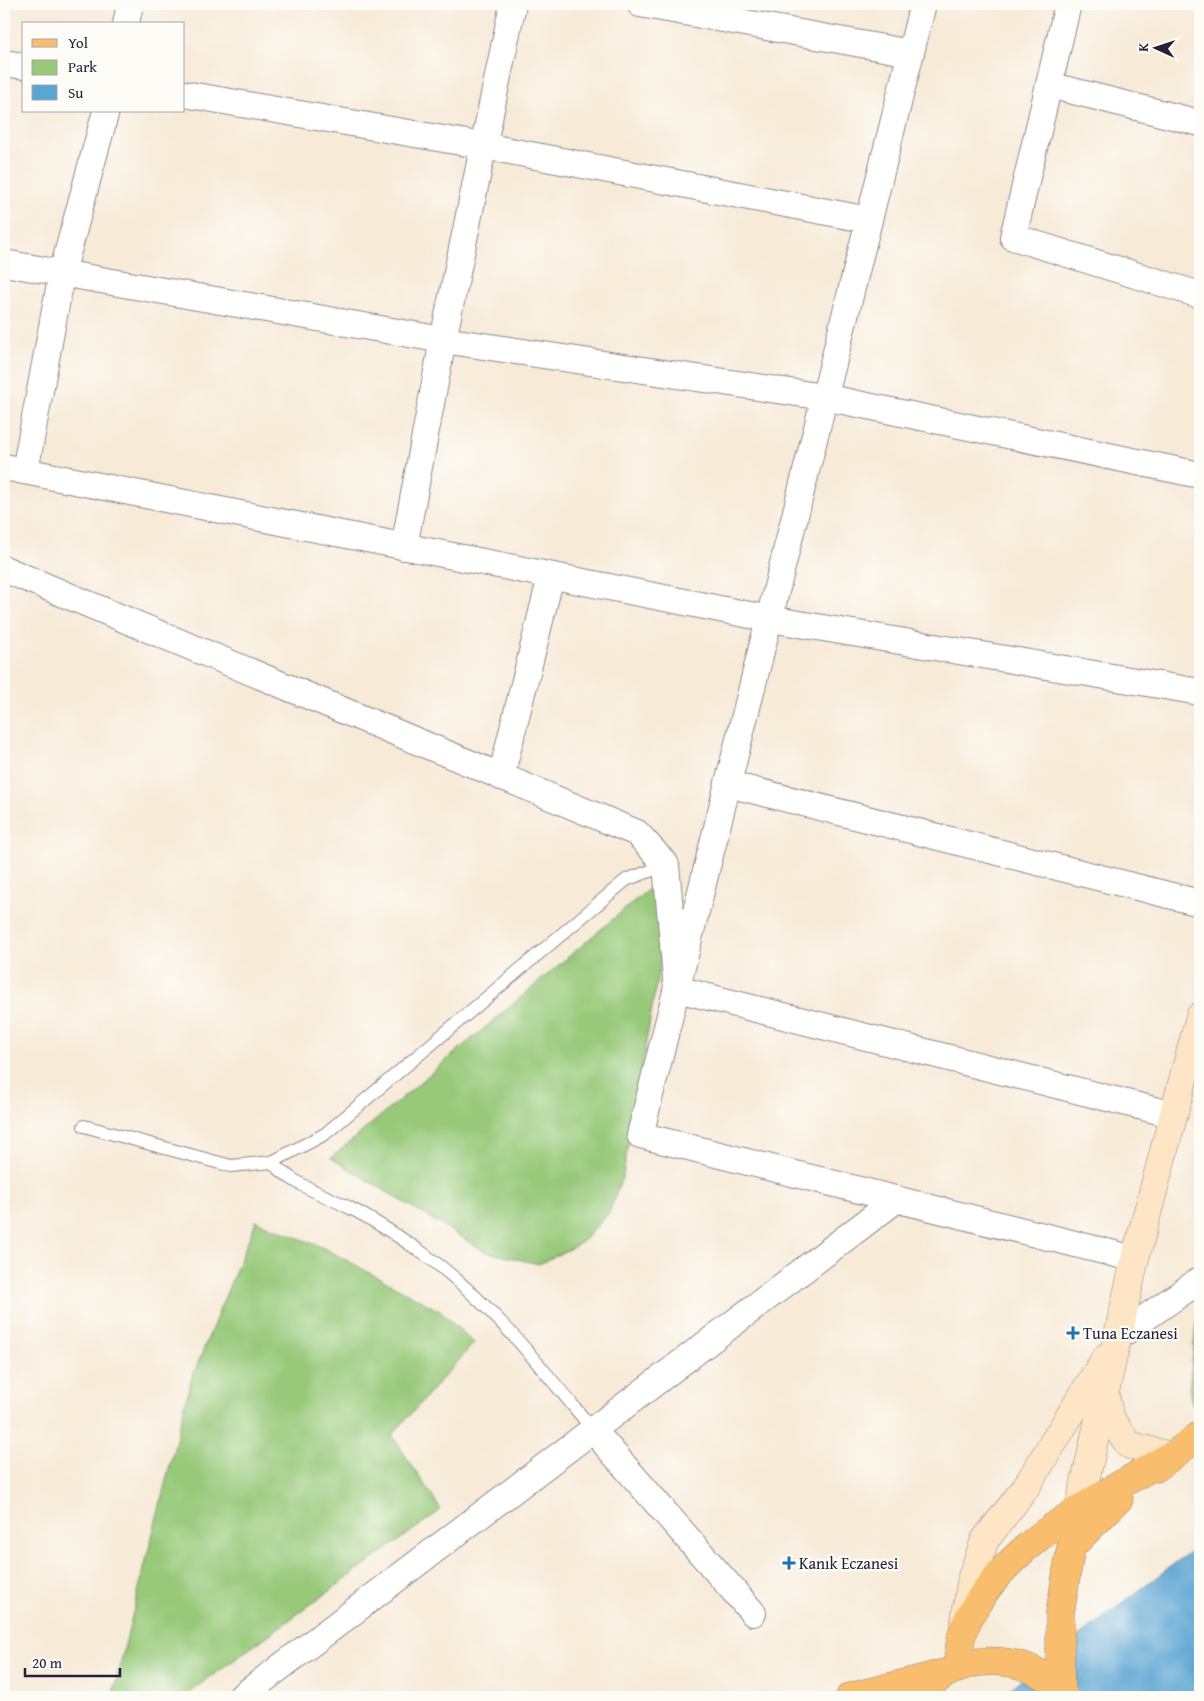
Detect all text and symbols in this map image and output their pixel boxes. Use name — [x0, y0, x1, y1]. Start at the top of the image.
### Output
legend — [22, 22, 185, 112]
north arrow — [1132, 22, 1182, 72]
text: Yol — [68, 32, 88, 53]
text: K — [1133, 42, 1153, 52]
text: Park — [68, 56, 97, 77]
text: Su — [68, 82, 84, 103]
place label: Tuna Eczanesi — [1083, 1321, 1178, 1345]
marker: Tuna Eczanesi — [1067, 1327, 1079, 1339]
place label: Kanık Eczanesi — [799, 1551, 899, 1575]
marker: Kanık Eczanesi — [783, 1557, 795, 1569]
scale bar — [25, 1646, 120, 1678]
text: 20 m — [32, 1652, 63, 1673]

